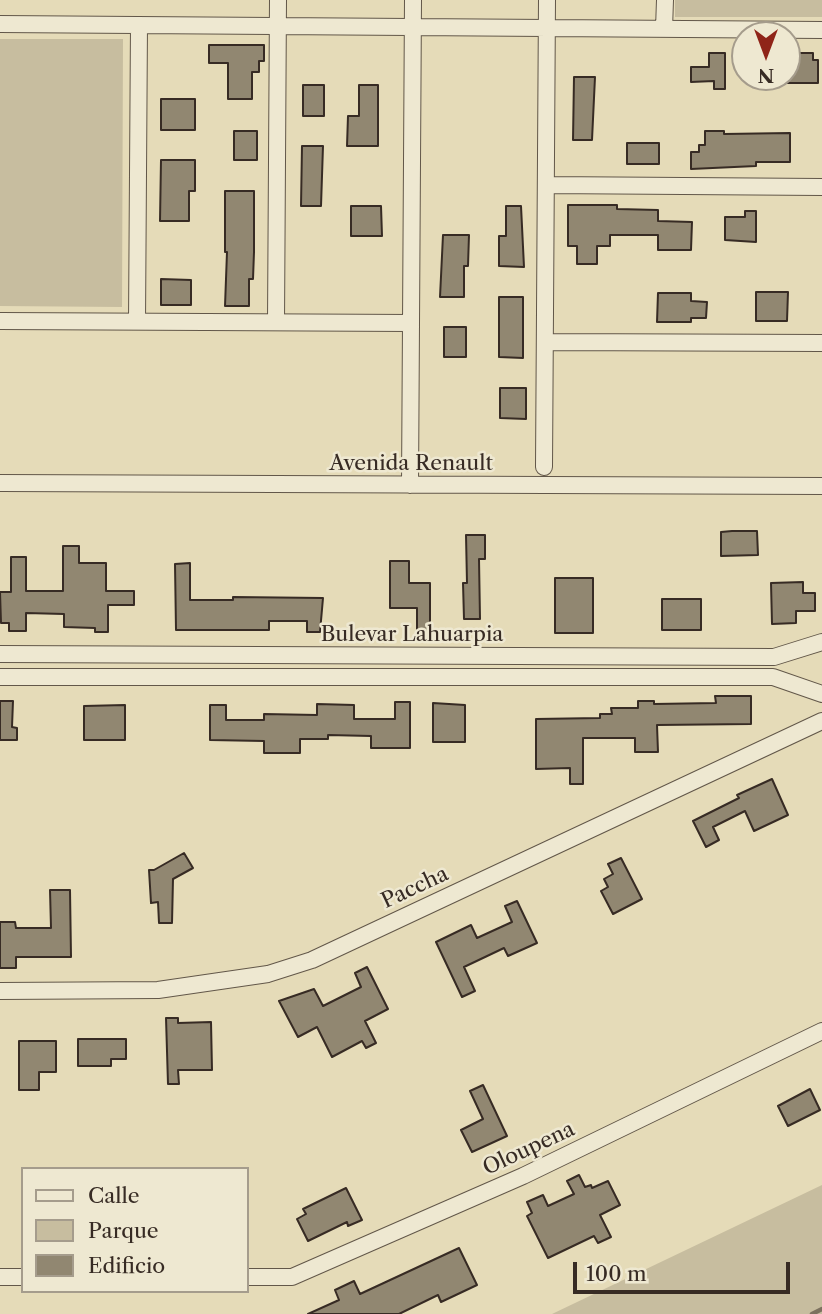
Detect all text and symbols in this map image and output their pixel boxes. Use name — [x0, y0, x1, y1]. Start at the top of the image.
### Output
north arrow — [731, 21, 801, 91]
text: N — [758, 64, 774, 87]
street label: Avenida Renault — [329, 451, 493, 477]
street label: Bulevar Lahuarpia — [321, 622, 503, 648]
street label: Paccha — [378, 862, 452, 914]
street label: Oloupena — [479, 1117, 579, 1181]
legend — [21, 1167, 248, 1293]
text: Calle — [88, 1183, 140, 1208]
text: Parque — [88, 1218, 159, 1243]
scale bar — [577, 1248, 794, 1292]
text: Edificio — [88, 1253, 165, 1278]
text: 100 m — [586, 1261, 647, 1286]

